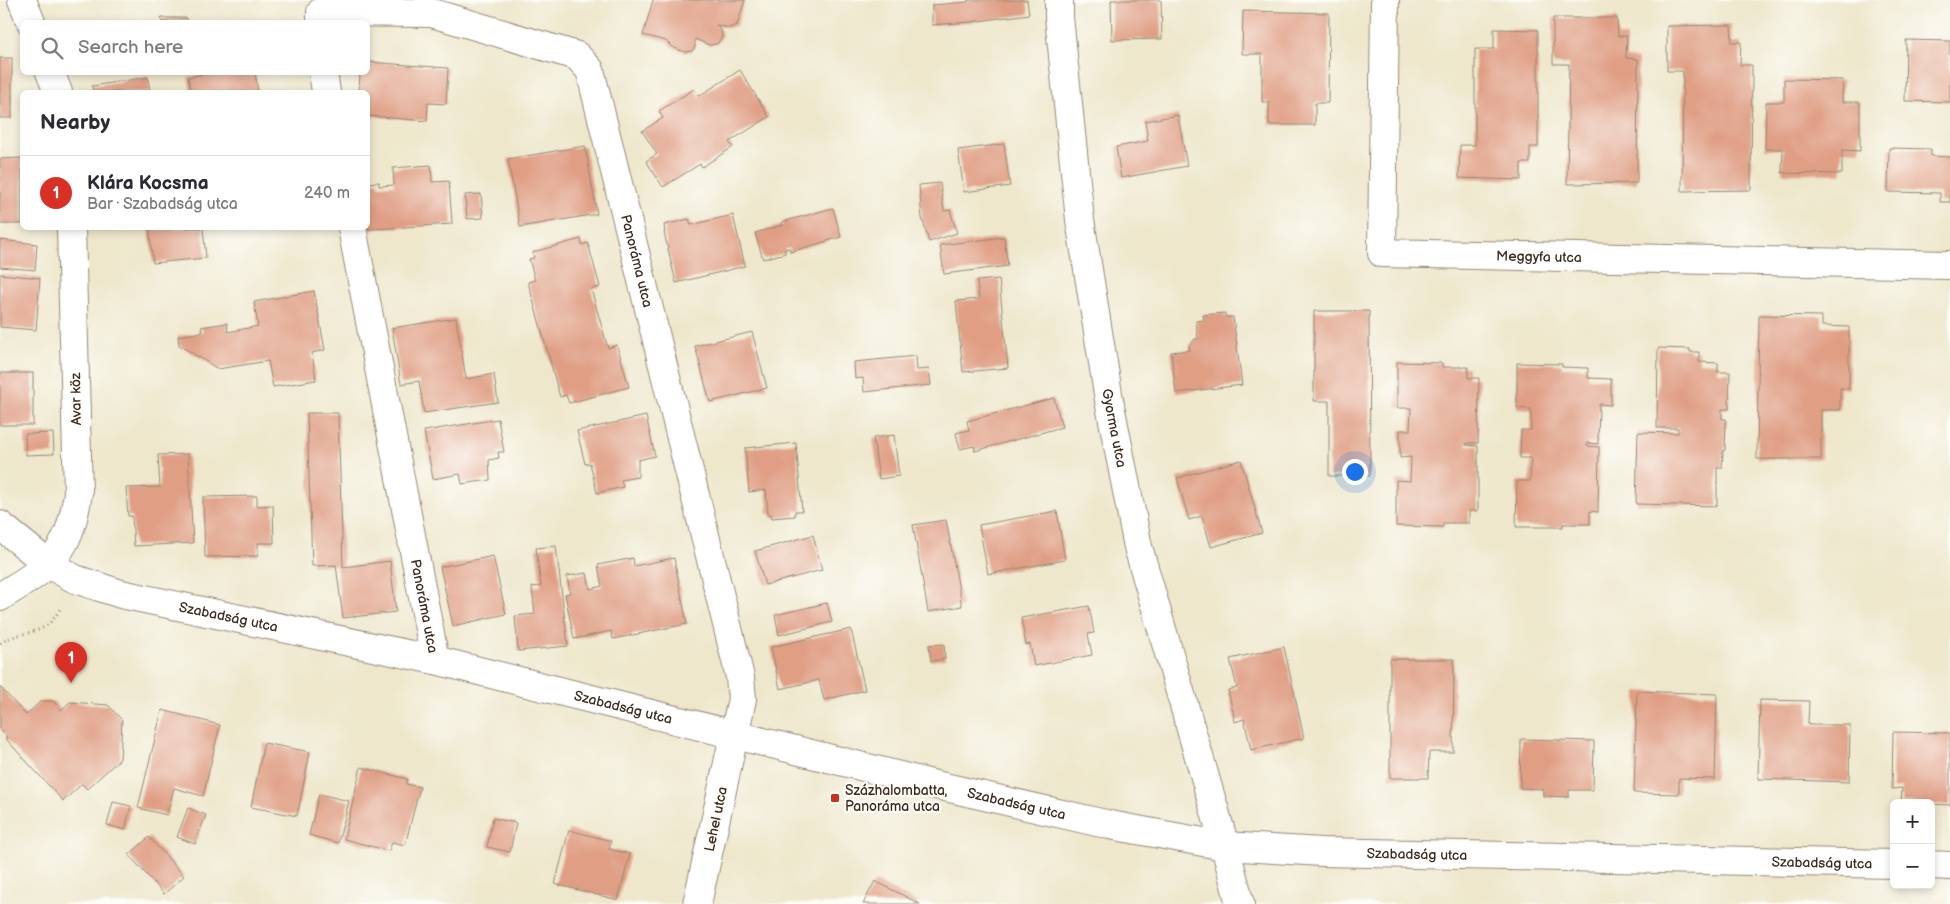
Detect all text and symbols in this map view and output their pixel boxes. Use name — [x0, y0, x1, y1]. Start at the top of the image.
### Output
search box — [20, 20, 370, 75]
icon: search — [38, 34, 66, 62]
text: Search here — [78, 36, 183, 59]
text: Nearby — [40, 110, 110, 135]
text: Klára Kocsma — [87, 172, 209, 195]
text: 1 — [53, 184, 59, 203]
text: 240 m — [304, 184, 350, 203]
text: Bar · Szabadság utca — [87, 195, 238, 214]
street label: Panoráma utca — [618, 213, 657, 309]
street label: Meggyfa utca — [1496, 247, 1582, 266]
street label: Avar köz — [67, 372, 85, 425]
street label: Gyorma utca — [1099, 387, 1131, 469]
your location — [1342, 459, 1368, 485]
street label: Panoráma utca — [407, 558, 442, 654]
street label: Szabadság utca — [178, 598, 280, 635]
pin: 1 — [55, 642, 87, 683]
street label: Szabadság utca — [572, 687, 674, 727]
place label: Százhalombatta, Panoráma utca — [845, 782, 947, 815]
street label: Szabadság utca — [966, 784, 1068, 823]
street label: Lehel utca — [701, 785, 731, 853]
marker: Százhalombatta, Panoráma utca — [829, 792, 841, 804]
map controls — [1890, 799, 1935, 889]
button: + — [1890, 799, 1935, 844]
street label: Szabadság utca — [1367, 844, 1468, 864]
button: − — [1890, 844, 1935, 889]
street label: Szabadság utca — [1771, 853, 1872, 872]

